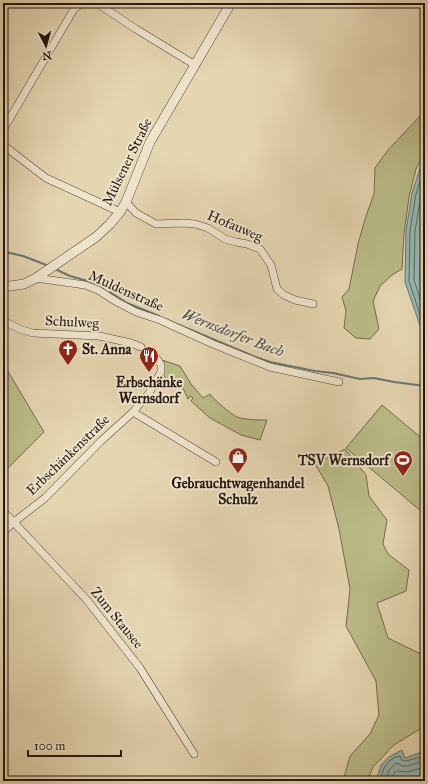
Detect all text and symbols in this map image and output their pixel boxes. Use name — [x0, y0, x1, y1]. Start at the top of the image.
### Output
north arrow — [26, 26, 66, 66]
text: N — [41, 48, 52, 62]
street label: Mülsener Straße — [98, 115, 156, 209]
street label: Hofauweg — [205, 207, 266, 245]
street label: Muldenstraße — [86, 267, 166, 315]
water label: Wernsdorfer Bach — [179, 305, 287, 361]
street label: Schulweg — [44, 312, 100, 332]
church icon: St. Anna — [57, 338, 79, 366]
place label: St. Anna — [82, 341, 133, 358]
restaurant icon: Erbschänke Wernsdorf — [138, 345, 160, 373]
place label: Erbschänke Wernsdorf — [116, 374, 182, 407]
street label: Erbschänkenstraße — [23, 411, 113, 499]
shop icon: Gebrauchtwagenhandel Schulz — [227, 446, 249, 474]
sports icon: TSV Wernsdorf — [392, 449, 414, 477]
place label: TSV Wernsdorf — [297, 452, 391, 469]
place label: Gebrauchtwagenhandel Schulz — [172, 475, 306, 508]
street label: Zum Stausee — [87, 584, 147, 652]
scale bar — [28, 732, 121, 758]
text: 100 m — [34, 739, 65, 753]

